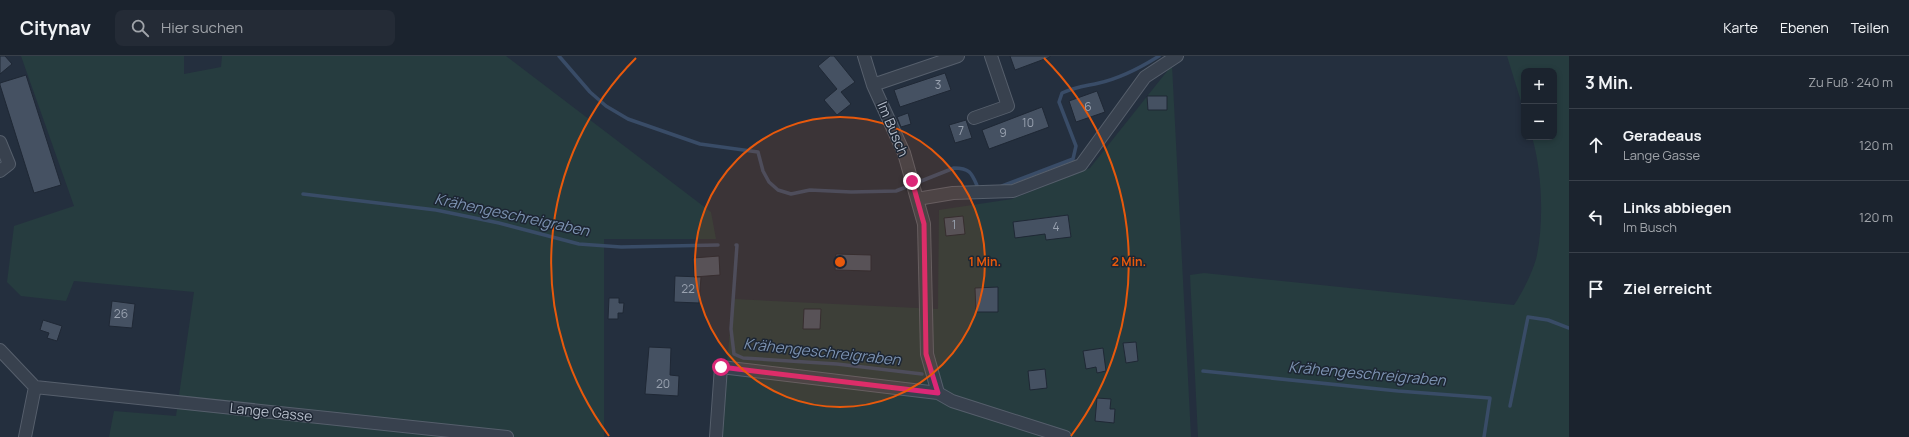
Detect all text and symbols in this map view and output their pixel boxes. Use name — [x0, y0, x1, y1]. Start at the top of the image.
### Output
search box — [115, 10, 395, 46]
text: Citynav — [20, 15, 91, 41]
icon: search — [129, 17, 151, 39]
text: Hier suchen — [161, 17, 243, 38]
text: Karte — [1723, 18, 1758, 37]
text: Ebenen — [1780, 18, 1829, 37]
text: Teilen — [1851, 18, 1889, 37]
map controls — [1521, 68, 1557, 140]
button: + — [1521, 68, 1557, 104]
text: 3 Min. — [1585, 71, 1633, 94]
text: Zu Fuß · 240 m — [1808, 73, 1893, 91]
house number: 3 — [935, 76, 941, 93]
street label: Im Busch — [873, 98, 914, 159]
house number: 6 — [1084, 98, 1092, 115]
button: − — [1521, 104, 1557, 140]
house number: 10 — [1022, 114, 1034, 131]
house number: 7 — [958, 122, 964, 139]
house number: 9 — [999, 124, 1007, 141]
text: Geradeaus — [1623, 125, 1702, 146]
icon: ahead — [1585, 134, 1607, 156]
text: 120 m — [1859, 136, 1893, 154]
text: Lange Gasse — [1623, 146, 1700, 164]
route end — [903, 172, 921, 190]
water label: Krähengeschreigraben — [433, 188, 592, 241]
text: Links abbiegen — [1623, 197, 1731, 218]
icon: left — [1585, 206, 1607, 228]
text: 120 m — [1859, 208, 1893, 226]
house number: 1 — [952, 216, 956, 233]
house number: 4 — [1052, 218, 1060, 235]
text: Im Busch — [1623, 218, 1677, 236]
text: 1 Min. — [969, 253, 1001, 270]
text: 2 Min. — [1112, 253, 1146, 270]
centre of rings — [833, 255, 847, 269]
icon: arrive — [1585, 278, 1607, 300]
text: Ziel erreicht — [1623, 278, 1712, 299]
house number: 22 — [681, 280, 695, 297]
house number: 26 — [114, 305, 128, 322]
water label: Krähengeschreigraben — [743, 333, 903, 370]
water label: Krähengeschreigraben — [1288, 356, 1448, 391]
route start — [712, 358, 730, 376]
house number: 20 — [656, 375, 670, 392]
street label: Lange Gasse — [229, 398, 313, 425]

